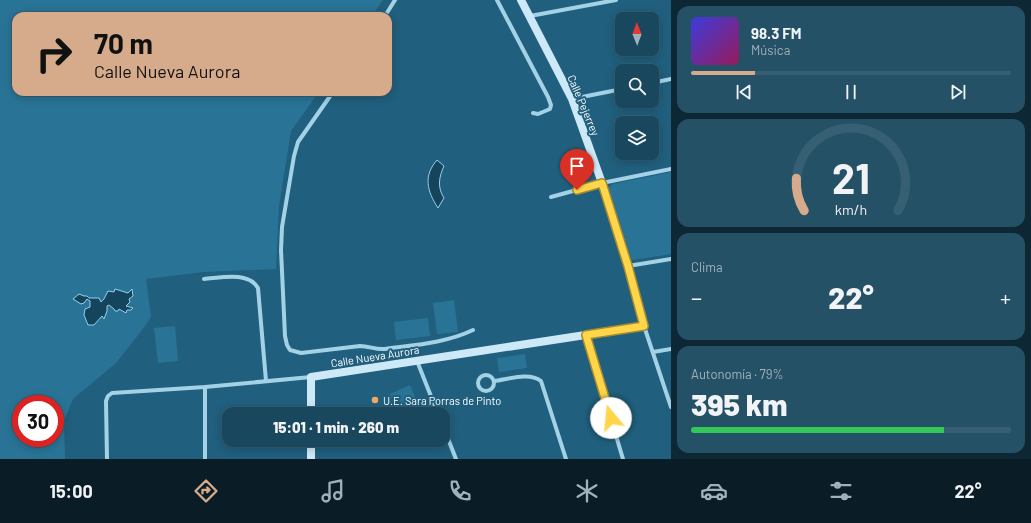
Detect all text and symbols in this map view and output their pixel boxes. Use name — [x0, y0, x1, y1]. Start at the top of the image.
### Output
north arrow — [615, 12, 659, 56]
map controls — [615, 12, 659, 160]
text: 98.3 FM — [751, 24, 801, 42]
text: 70 m — [94, 26, 153, 60]
icon: right — [28, 28, 80, 80]
text: Música — [751, 42, 790, 58]
text: Calle Nueva Aurora — [94, 60, 240, 82]
button: search — [615, 64, 659, 108]
street label: Calle Pejerrey — [565, 73, 603, 137]
icon: previous — [733, 81, 755, 103]
icon: pause — [840, 81, 862, 103]
icon: next — [947, 81, 969, 103]
button: layers — [615, 116, 659, 160]
pin — [560, 149, 594, 190]
text: 21 — [832, 152, 870, 202]
icon: arrive — [566, 155, 588, 177]
text: km/h — [835, 200, 867, 217]
text: Clima — [691, 259, 723, 275]
text: 22° — [828, 279, 874, 315]
text: − — [691, 284, 702, 310]
text: + — [1000, 284, 1011, 310]
street label: Calle Nueva Aurora — [330, 343, 420, 369]
text: Autonomía · 79% — [691, 366, 784, 382]
text: 395 km — [691, 386, 787, 422]
place label: U.E. Sara Porras de Pinto — [383, 394, 501, 407]
speed limit sign: 30 — [12, 395, 64, 447]
marker: U.E. Sara Porras de Pinto — [370, 395, 380, 405]
position arrow — [590, 397, 632, 439]
text: 15:01 · 1 min · 260 m — [273, 418, 399, 436]
icon: directions — [192, 477, 220, 505]
icon: music — [319, 477, 347, 505]
icon: phone — [446, 477, 474, 505]
icon: climate — [573, 477, 601, 505]
icon: car — [700, 477, 728, 505]
icon: filters — [827, 477, 855, 505]
text: 15:00 — [50, 480, 93, 502]
text: 22° — [954, 480, 981, 502]

